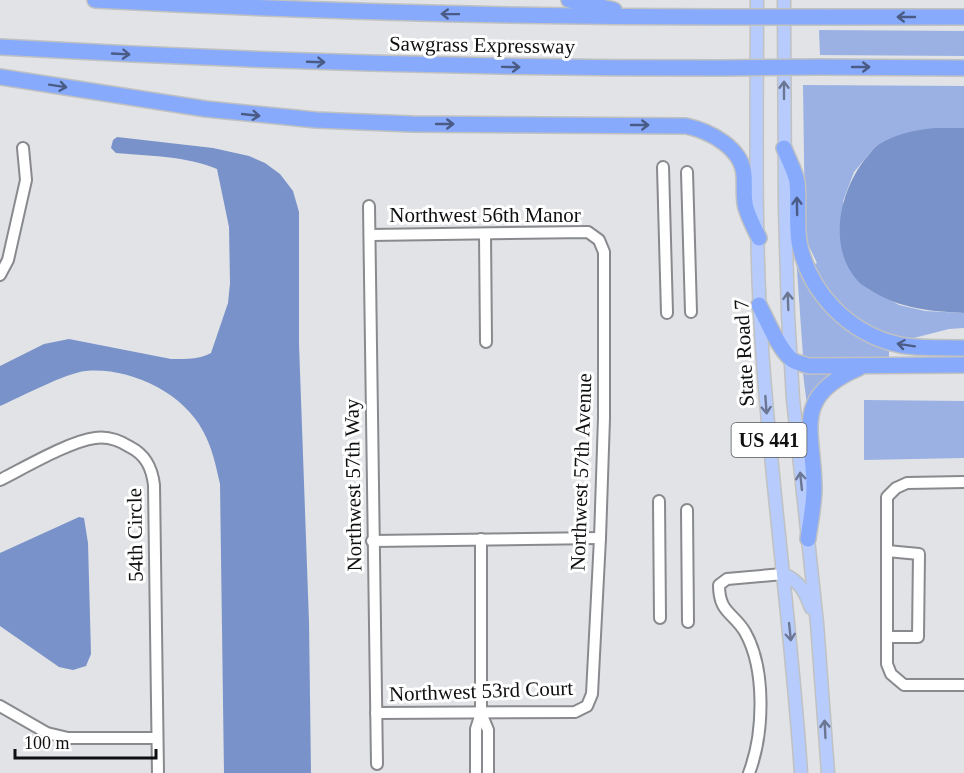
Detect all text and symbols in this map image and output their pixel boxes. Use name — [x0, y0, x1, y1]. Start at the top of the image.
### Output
one-way arrow — [441, 9, 461, 20]
one-way arrow — [896, 11, 916, 23]
street label: Sawgrass Expressway — [389, 31, 576, 59]
one-way arrow — [111, 49, 131, 60]
one-way arrow — [306, 56, 326, 68]
one-way arrow — [501, 61, 521, 73]
one-way arrow — [850, 61, 870, 73]
one-way arrow — [47, 81, 67, 92]
one-way arrow — [778, 81, 790, 101]
one-way arrow — [240, 110, 260, 121]
one-way arrow — [435, 118, 455, 130]
one-way arrow — [630, 119, 650, 131]
one-way arrow — [791, 196, 803, 216]
street label: Northwest 56th Manor — [389, 203, 581, 227]
one-way arrow — [782, 291, 793, 311]
street label: State Road 7 — [729, 299, 759, 407]
one-way arrow — [896, 340, 916, 351]
street label: Northwest 57th Avenue — [566, 373, 596, 571]
one-way arrow — [761, 395, 772, 415]
street label: Northwest 57th Way — [339, 398, 367, 572]
road number: US 441 — [732, 423, 806, 457]
one-way arrow — [795, 472, 806, 491]
street label: 54th Circle — [122, 488, 148, 582]
one-way arrow — [785, 621, 796, 641]
street label: Northwest 53rd Court — [388, 676, 574, 706]
one-way arrow — [819, 719, 830, 739]
scale bar — [15, 722, 156, 760]
text: 100 m — [24, 733, 70, 753]

